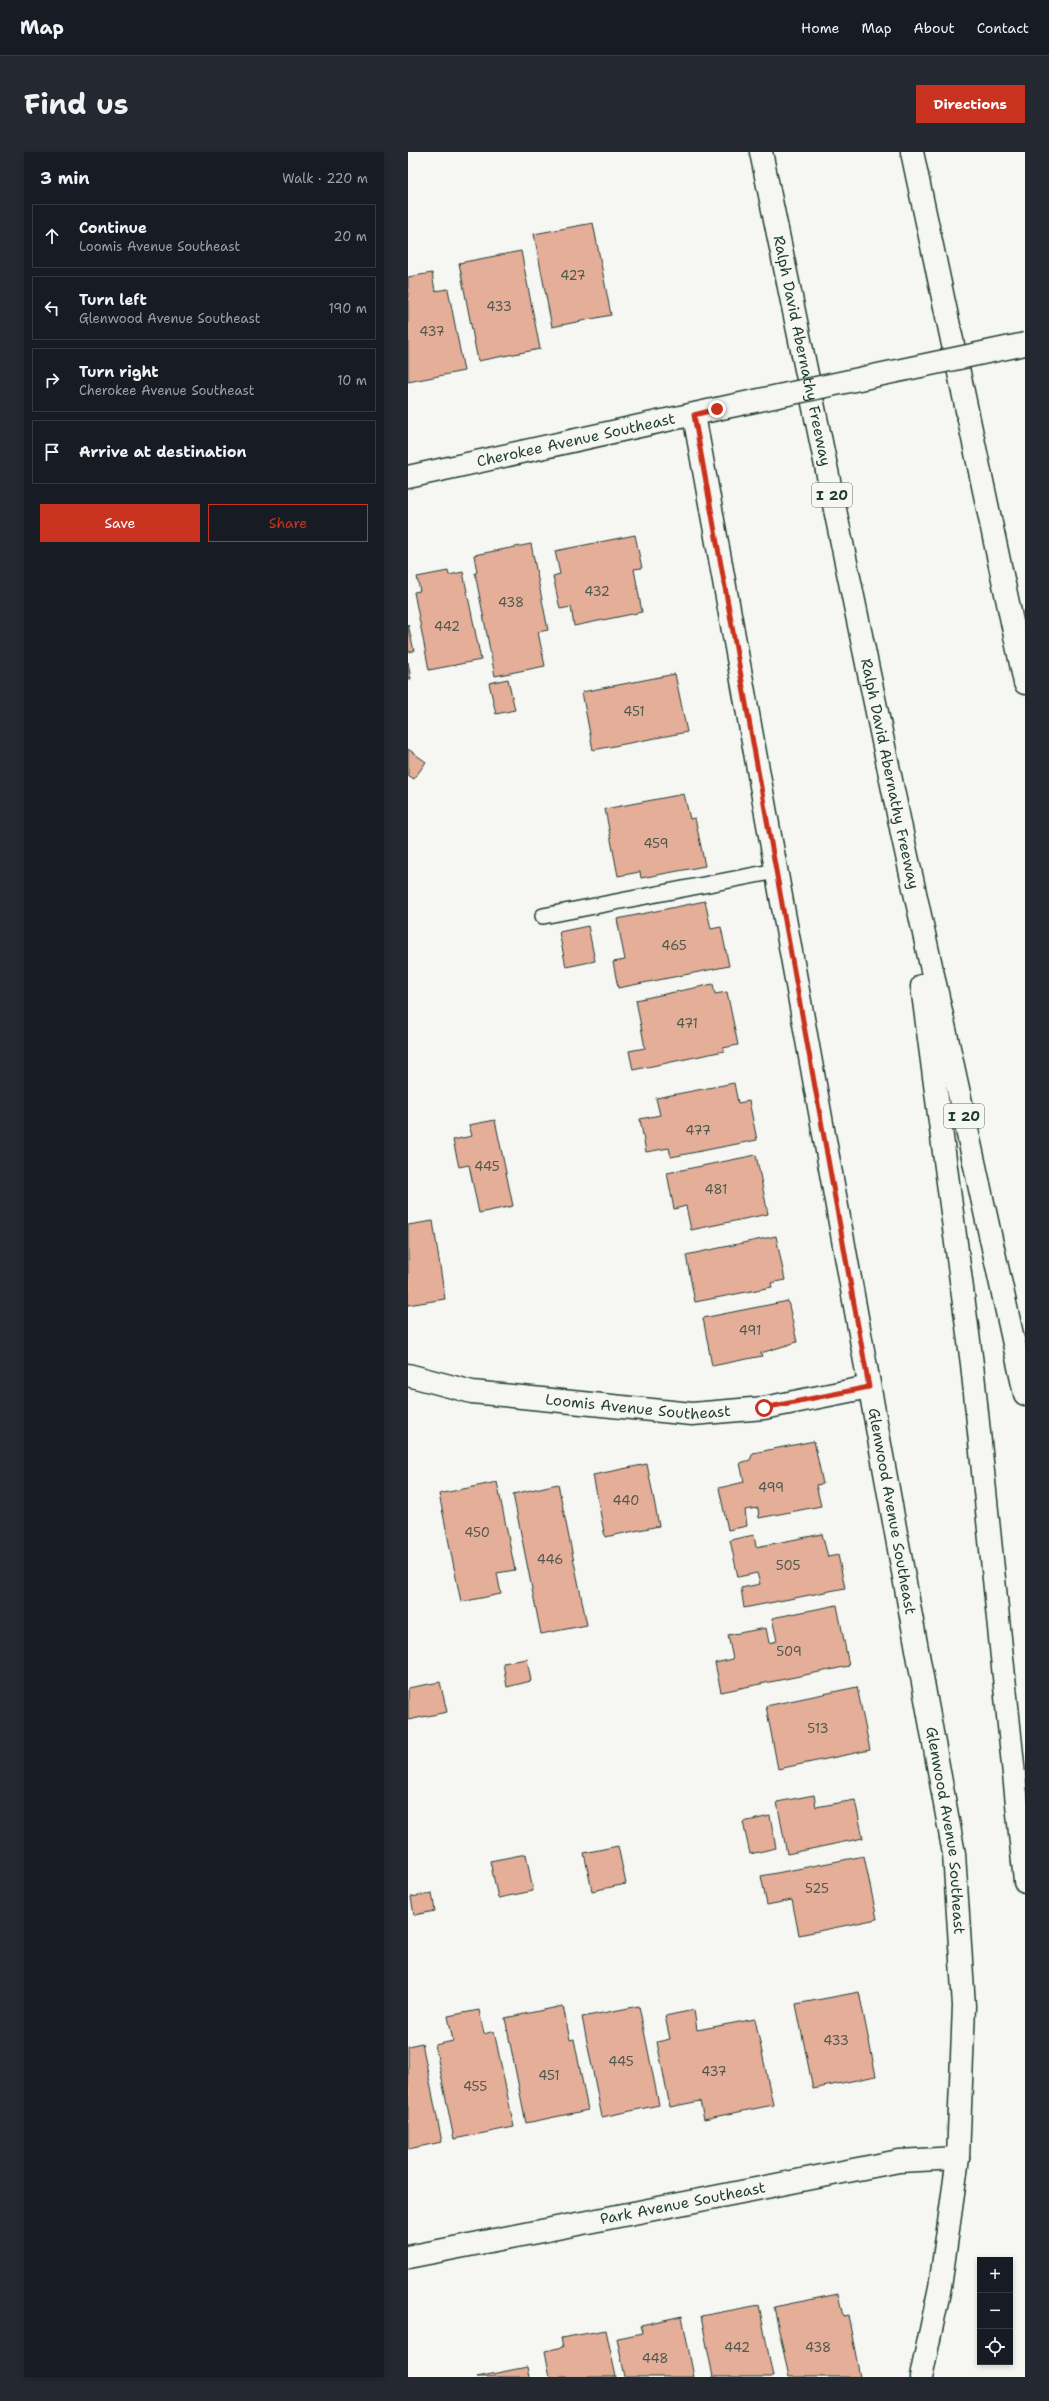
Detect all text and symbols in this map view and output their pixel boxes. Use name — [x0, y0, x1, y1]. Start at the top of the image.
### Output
text: Map — [20, 15, 64, 40]
text: Home — [801, 19, 840, 37]
text: Map — [862, 19, 892, 37]
text: About — [914, 19, 955, 37]
text: Contact — [977, 19, 1029, 37]
text: Find us — [24, 85, 129, 123]
button: Directions — [916, 85, 1025, 123]
text: 3 min — [40, 167, 90, 189]
text: Walk · 220 m — [282, 170, 368, 187]
text: Continue — [79, 218, 147, 238]
icon: ahead — [41, 225, 63, 247]
text: 20 m — [334, 228, 367, 245]
street label: Ralph David Abernathy Freeway — [769, 234, 836, 468]
text: Loomis Avenue Southeast — [79, 238, 240, 255]
house number: 427 — [560, 267, 586, 284]
text: Turn left — [79, 290, 147, 310]
icon: left — [41, 297, 63, 319]
house number: 433 — [486, 298, 512, 315]
text: 190 m — [328, 300, 367, 317]
text: Glenwood Avenue Southeast — [79, 310, 261, 327]
house number: 437 — [419, 323, 445, 340]
text: Turn right — [79, 362, 159, 382]
icon: right — [41, 369, 63, 391]
text: 10 m — [337, 372, 367, 389]
text: Cherokee Avenue Southeast — [79, 382, 254, 399]
route end — [708, 400, 726, 418]
street label: Cherokee Avenue Southeast — [475, 408, 677, 472]
icon: arrive — [41, 441, 63, 463]
text: Arrive at destination — [79, 442, 247, 462]
road number: I 20 — [812, 483, 852, 507]
button: Save — [40, 504, 200, 542]
button: Share — [208, 504, 368, 542]
house number: 432 — [584, 583, 610, 600]
house number: 438 — [498, 594, 524, 611]
house number: 442 — [434, 618, 460, 635]
street label: Ralph David Abernathy Freeway — [856, 657, 924, 891]
house number: 451 — [623, 703, 645, 720]
house number: 459 — [643, 835, 669, 852]
house number: 465 — [661, 937, 687, 954]
house number: 471 — [676, 1015, 698, 1032]
road number: I 20 — [944, 1104, 984, 1128]
house number: 477 — [685, 1122, 711, 1139]
house number: 445 — [474, 1158, 500, 1175]
house number: 481 — [705, 1181, 727, 1198]
house number: 491 — [739, 1322, 761, 1339]
street label: Loomis Avenue Southeast — [544, 1389, 731, 1424]
route start — [755, 1399, 773, 1417]
street label: Glenwood Avenue Southeast — [864, 1406, 921, 1616]
house number: 499 — [758, 1479, 784, 1496]
house number: 440 — [613, 1492, 639, 1509]
house number: 450 — [464, 1524, 490, 1541]
house number: 446 — [537, 1551, 563, 1568]
house number: 505 — [776, 1557, 800, 1574]
house number: 509 — [776, 1643, 802, 1660]
house number: 513 — [807, 1720, 829, 1737]
street label: Glenwood Avenue Southeast — [921, 1725, 969, 1935]
house number: 525 — [805, 1880, 829, 1897]
house number: 433 — [823, 2032, 849, 2049]
house number: 445 — [608, 2053, 634, 2070]
house number: 437 — [701, 2063, 727, 2080]
house number: 451 — [538, 2067, 560, 2084]
house number: 455 — [463, 2078, 487, 2095]
street label: Park Avenue Southeast — [598, 2177, 767, 2229]
map controls — [977, 2257, 1013, 2365]
button: + — [977, 2257, 1013, 2293]
button: − — [977, 2293, 1013, 2329]
button: locate — [977, 2329, 1013, 2365]
house number: 442 — [724, 2339, 750, 2356]
house number: 438 — [805, 2339, 831, 2356]
house number: 448 — [642, 2350, 668, 2367]

